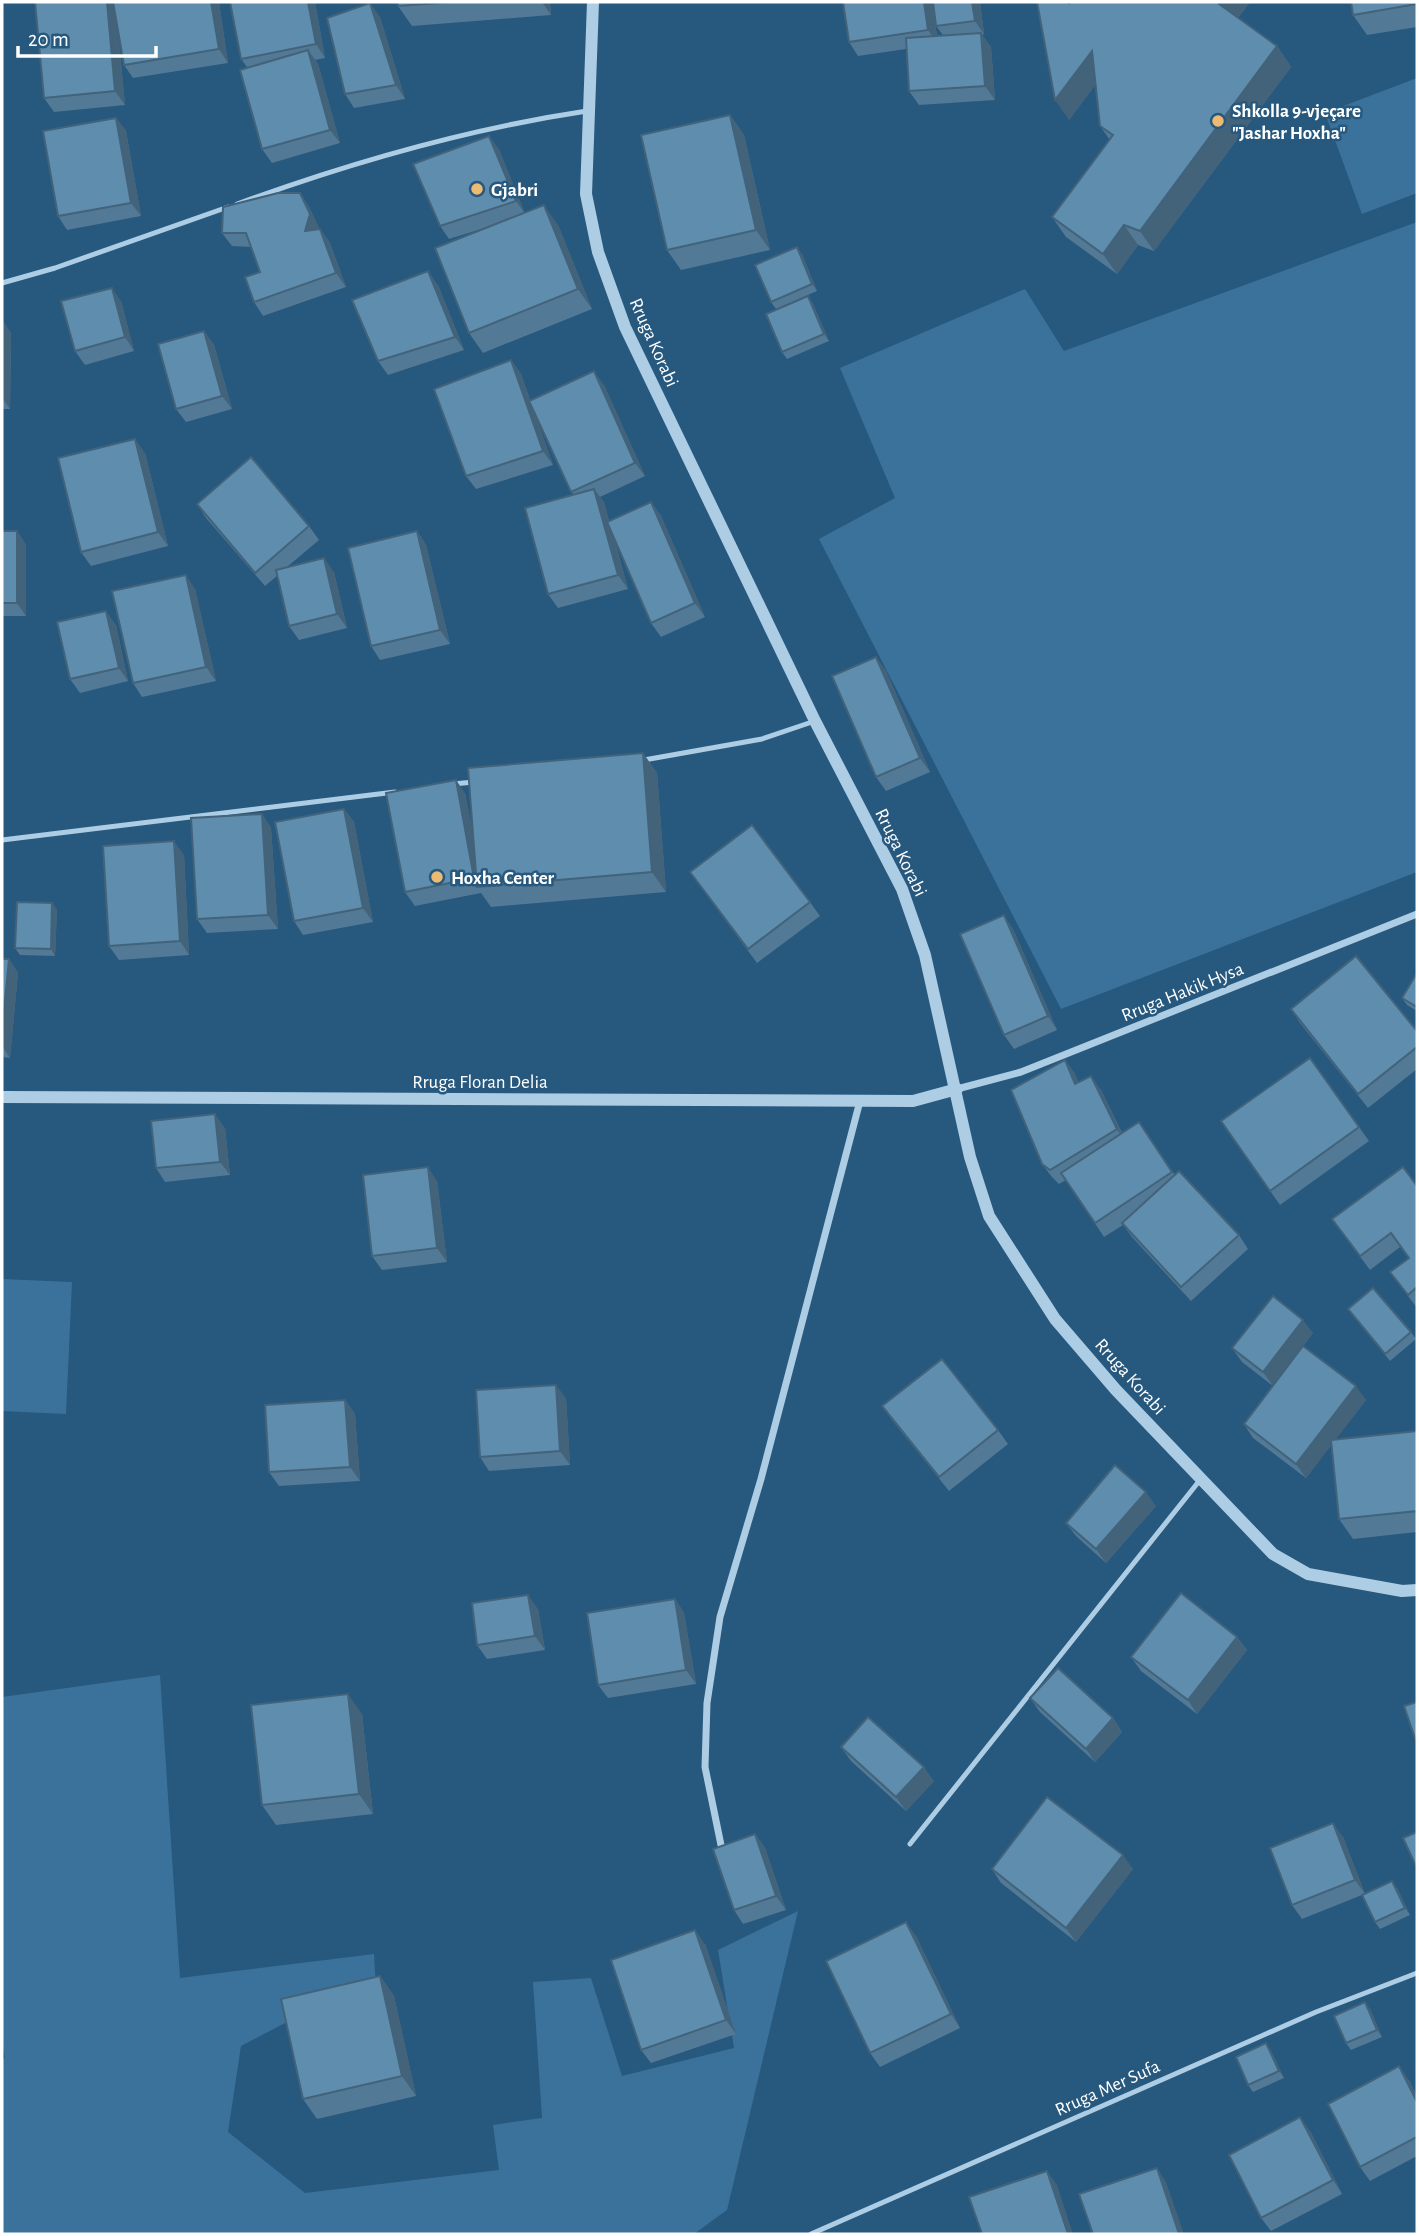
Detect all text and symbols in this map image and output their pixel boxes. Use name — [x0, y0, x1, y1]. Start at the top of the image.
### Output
scale bar — [18, 14, 156, 58]
text: 20 m — [28, 29, 69, 50]
place label: Shkolla 9-vjeçare "Jashar Hoxha" — [1232, 102, 1361, 143]
marker: Shkolla 9-vjeçare "Jashar Hoxha" — [1210, 113, 1226, 129]
marker: Gjabri — [469, 181, 485, 197]
place label: Gjabri — [491, 181, 538, 200]
street label: Rruga Korabi — [626, 295, 682, 390]
street label: Rruga Korabi — [871, 806, 930, 900]
marker: Hoxha Center — [429, 869, 445, 885]
place label: Hoxha Center — [451, 869, 555, 888]
street label: Rruga Hakik Hysa — [1119, 959, 1246, 1026]
street label: Rruga Floran Delia — [412, 1073, 548, 1092]
street label: Rruga Korabi — [1091, 1335, 1169, 1419]
street label: Rruga Mer Sufa — [1052, 2057, 1163, 2120]

